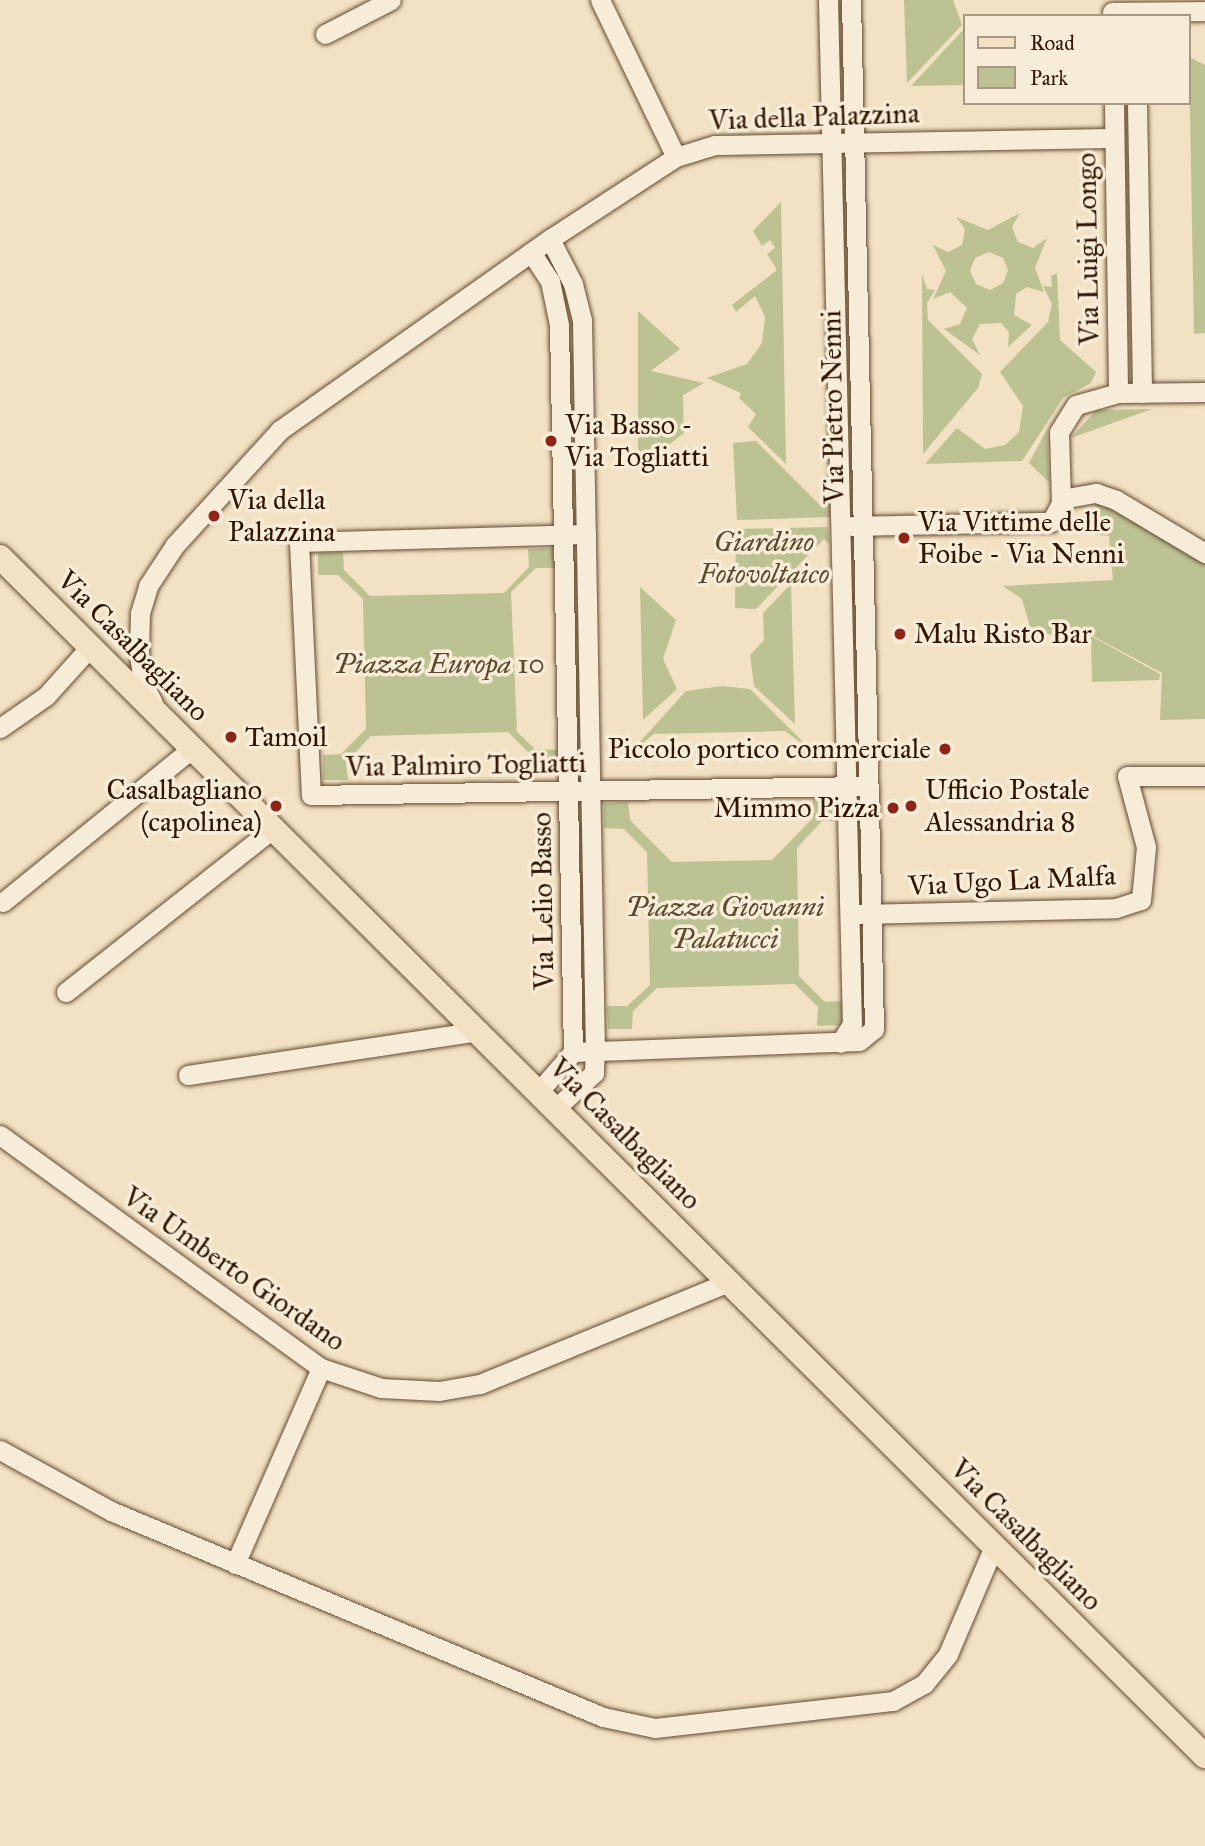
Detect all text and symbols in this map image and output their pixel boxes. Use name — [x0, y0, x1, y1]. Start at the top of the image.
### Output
legend — [964, 14, 1191, 105]
text: Road — [1030, 30, 1075, 56]
text: Park — [1030, 65, 1068, 91]
street label: Via della Palazzina — [708, 97, 920, 137]
street label: Via Luigi Longo — [1070, 152, 1106, 346]
street label: Via Pietro Nenni — [815, 310, 851, 504]
place label: Via Basso - Via Togliatti — [565, 408, 709, 474]
marker: Via Basso - Via Togliatti — [543, 433, 559, 449]
place label: Via della Palazzina — [228, 483, 335, 549]
place label: Via Vittime delle Foibe - Via Nenni — [918, 505, 1124, 571]
marker: Via della Palazzina — [206, 508, 222, 524]
park label: Giardino Fotovoltaico — [699, 525, 829, 591]
marker: Via Vittime delle Foibe - Via Nenni — [896, 530, 912, 546]
street label: Via Casalbagliano — [50, 563, 216, 729]
place label: Malu Risto Bar — [914, 617, 1092, 651]
marker: Malu Risto Bar — [892, 626, 908, 642]
park label: Piazza Europa 10 — [333, 647, 545, 681]
place label: Tamoil — [245, 720, 327, 754]
marker: Tamoil — [223, 729, 239, 745]
place label: Piccolo portico commerciale — [608, 732, 931, 766]
marker: Piccolo portico commerciale — [937, 741, 953, 757]
street label: Via Palmiro Togliatti — [345, 746, 587, 784]
place label: Casalbagliano (capolinea) — [106, 773, 262, 839]
place label: Ufficio Postale Alessandria 8 — [925, 773, 1090, 839]
place label: Mimmo Pizza — [714, 791, 879, 825]
marker: Casalbagliano (capolinea) — [268, 798, 284, 814]
marker: Ufficio Postale Alessandria 8 — [903, 798, 919, 814]
marker: Mimmo Pizza — [885, 800, 901, 816]
street label: Via Lelio Basso — [525, 812, 561, 990]
street label: Via Ugo La Malfa — [907, 859, 1117, 903]
park label: Piazza Giovanni Palatucci — [626, 890, 824, 956]
street label: Via Casalbagliano — [542, 1051, 708, 1217]
street label: Via Umberto Giordano — [116, 1180, 352, 1358]
street label: Via Casalbagliano — [943, 1452, 1109, 1618]

